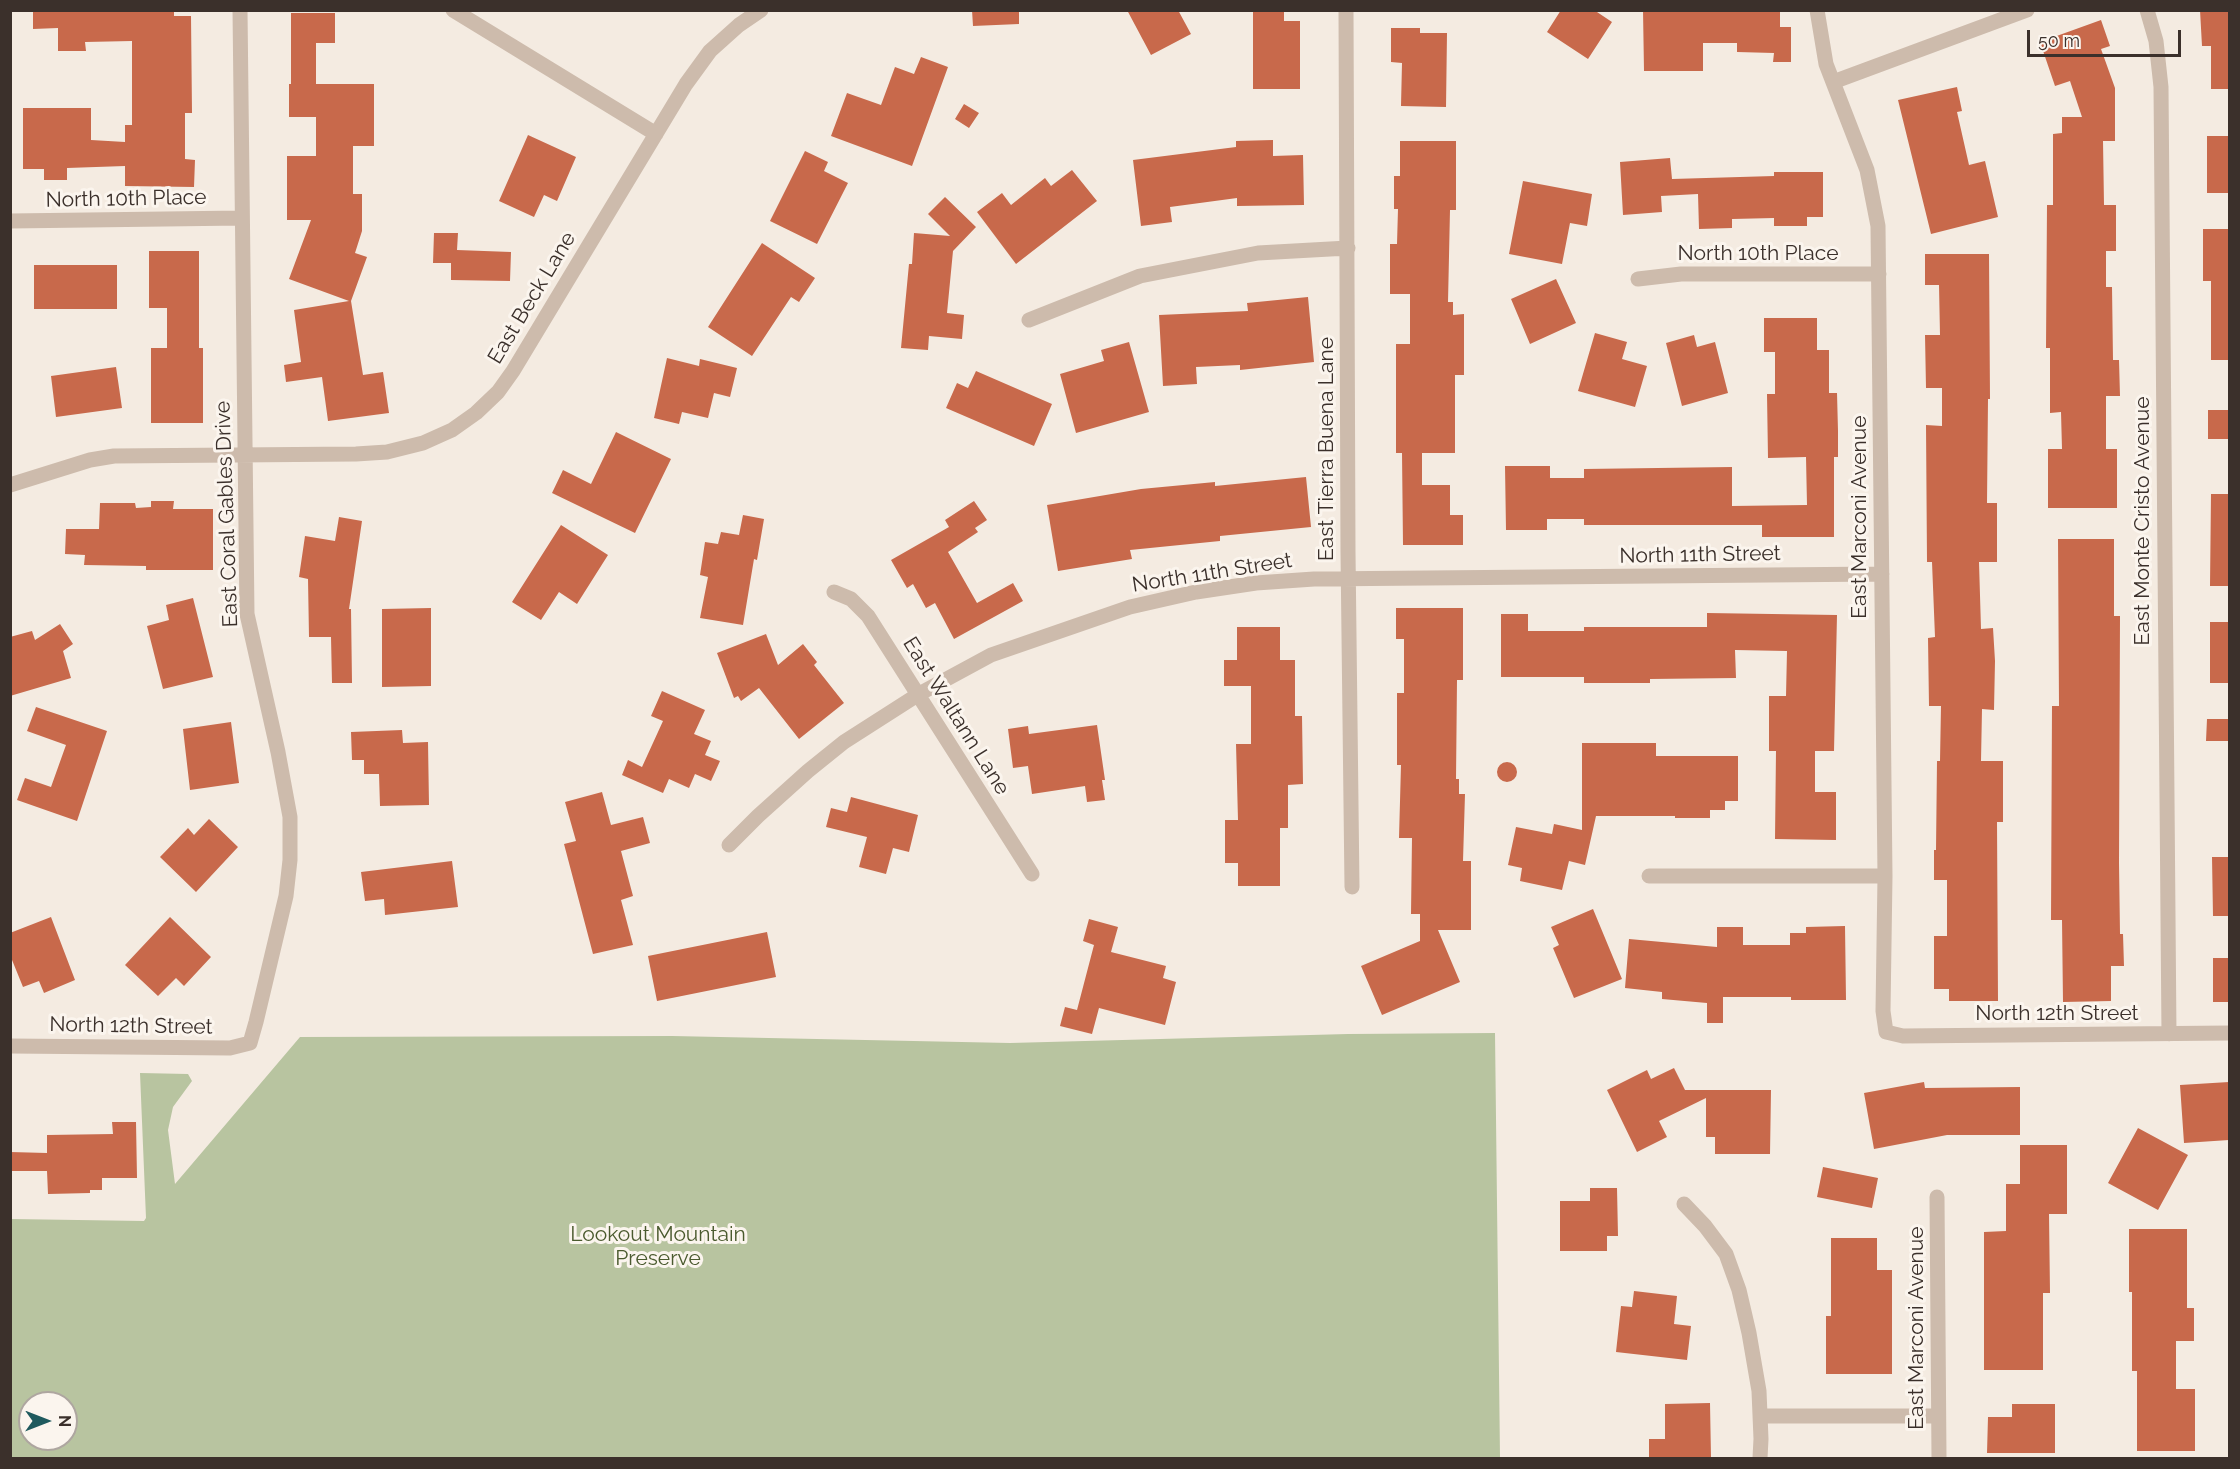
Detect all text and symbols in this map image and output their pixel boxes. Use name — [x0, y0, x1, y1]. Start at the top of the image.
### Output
scale bar — [2030, 18, 2184, 56]
text: 50 m — [2038, 30, 2080, 51]
street label: North 10th Place — [45, 185, 207, 213]
street label: East Beck Lane — [483, 228, 581, 368]
street label: North 10th Place — [1678, 241, 1838, 267]
street label: East Tierra Buena Lane — [1314, 337, 1340, 561]
street label: East Monte Cristo Avenue — [2130, 397, 2156, 645]
street label: East Coral Gables Drive — [210, 400, 244, 628]
street label: East Marconi Avenue — [1847, 415, 1873, 619]
street label: North 11th Street — [1619, 541, 1781, 569]
street label: North 11th Street — [1130, 548, 1294, 598]
street label: East Waltann Lane — [897, 632, 1015, 800]
street label: North 12th Street — [1975, 1001, 2139, 1027]
street label: North 12th Street — [49, 1012, 213, 1040]
park label: Lookout Mountain Preserve — [570, 1222, 746, 1272]
street label: East Marconi Avenue — [1904, 1226, 1930, 1430]
north arrow — [18, 1391, 78, 1451]
text: N — [55, 1415, 74, 1427]

